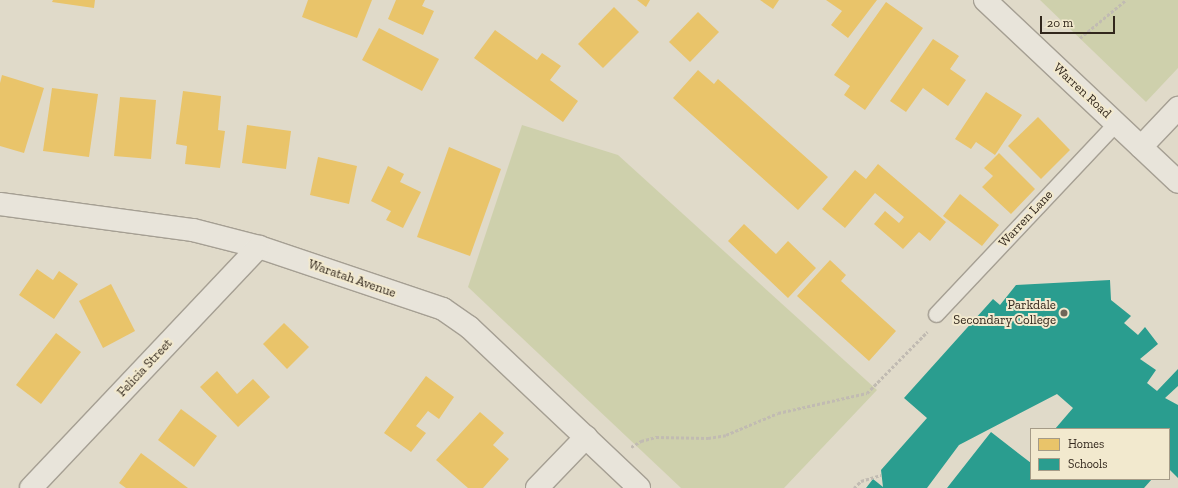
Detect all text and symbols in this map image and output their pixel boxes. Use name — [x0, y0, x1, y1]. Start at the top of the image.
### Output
scale bar — [1042, 8, 1117, 34]
text: 20 m — [1047, 16, 1073, 30]
street label: Warren Road — [1050, 60, 1114, 122]
street label: Warren Lane — [996, 187, 1056, 251]
street label: Waratah Avenue — [306, 257, 398, 301]
place label: Parkdale Secondary College — [953, 298, 1056, 329]
marker: Parkdale Secondary College — [1059, 308, 1069, 318]
street label: Felicia Street — [114, 336, 176, 400]
legend — [1030, 428, 1170, 480]
text: Homes — [1068, 437, 1104, 451]
text: Schools — [1068, 457, 1107, 471]

